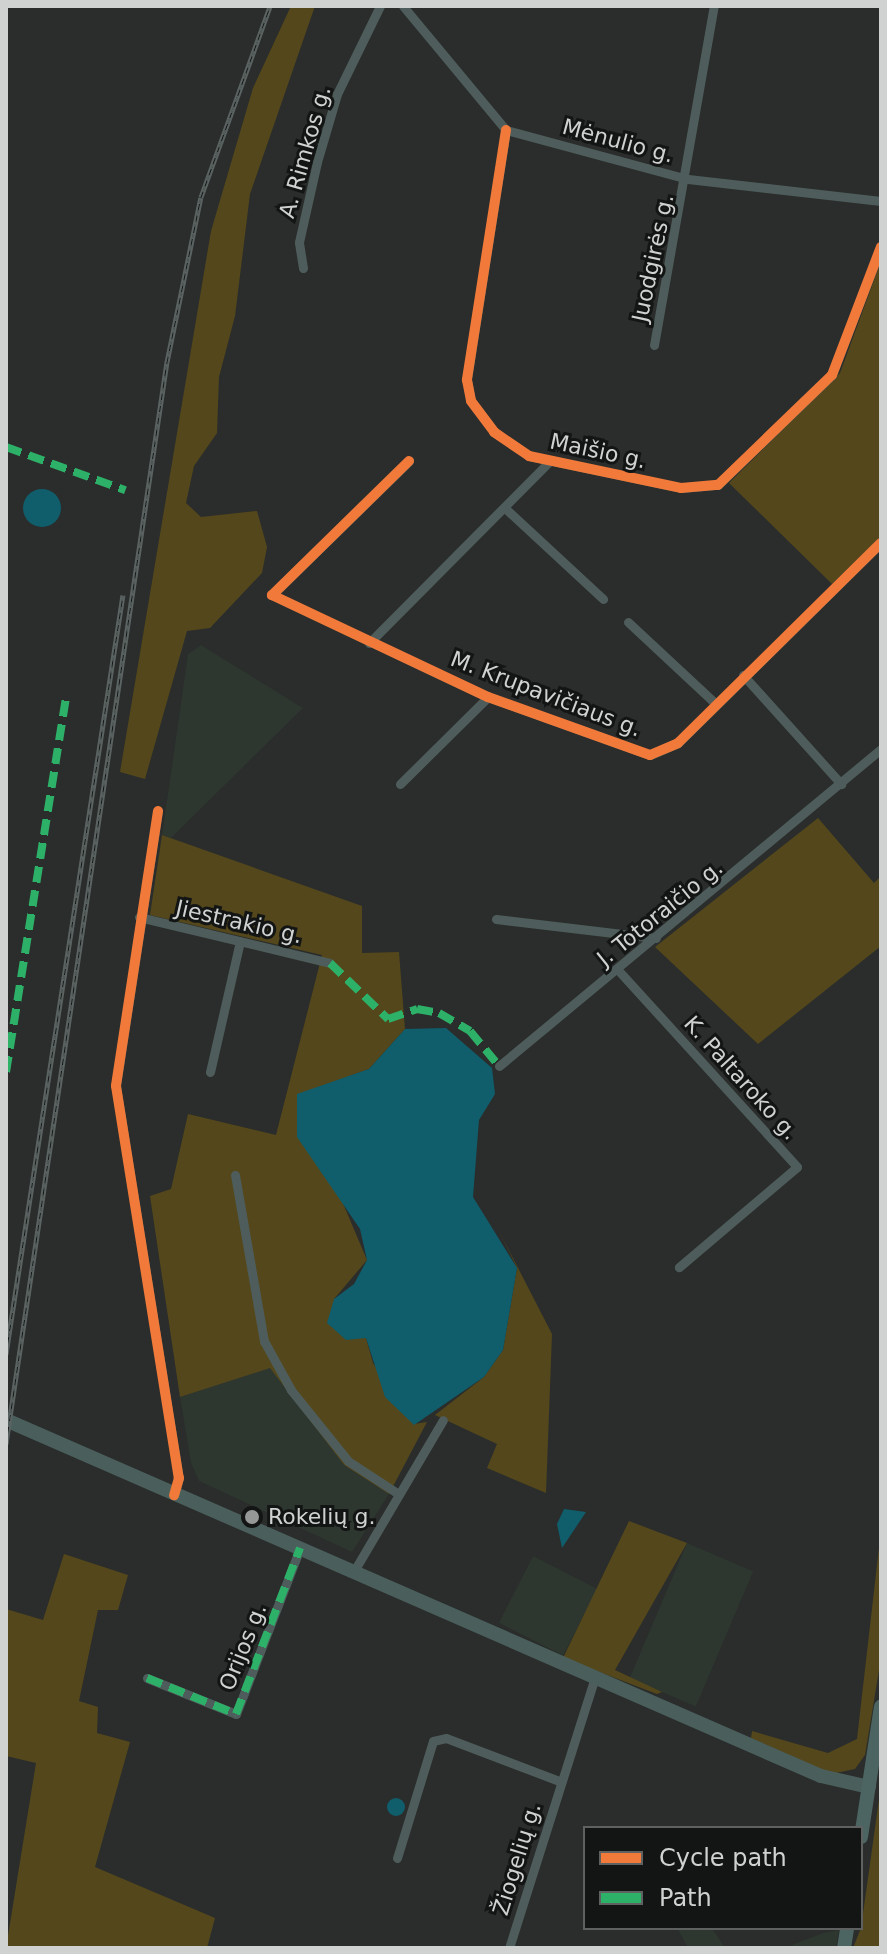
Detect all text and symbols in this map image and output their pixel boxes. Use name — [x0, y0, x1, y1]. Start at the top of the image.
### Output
street label: A. Rimkos g. — [274, 83, 336, 221]
street label: Mėnulio g. — [560, 113, 676, 169]
street label: Juodgirės g. — [627, 192, 679, 324]
street label: Maišio g. — [548, 428, 648, 474]
street label: M. Krupavičiaus g. — [447, 645, 645, 743]
street label: J. Totoraičio g. — [592, 854, 728, 972]
street label: Jiestrakio g. — [173, 895, 305, 949]
street label: K. Paltaroko g. — [678, 1011, 804, 1145]
place label: Rokelių g. — [268, 1504, 375, 1530]
marker: Rokelių g. — [243, 1508, 261, 1526]
street label: Orijos g. — [214, 1600, 272, 1694]
street label: Žiogelių g. — [487, 1800, 547, 1918]
legend — [583, 1826, 863, 1930]
text: Cycle path — [659, 1844, 787, 1872]
text: Path — [659, 1884, 712, 1912]

